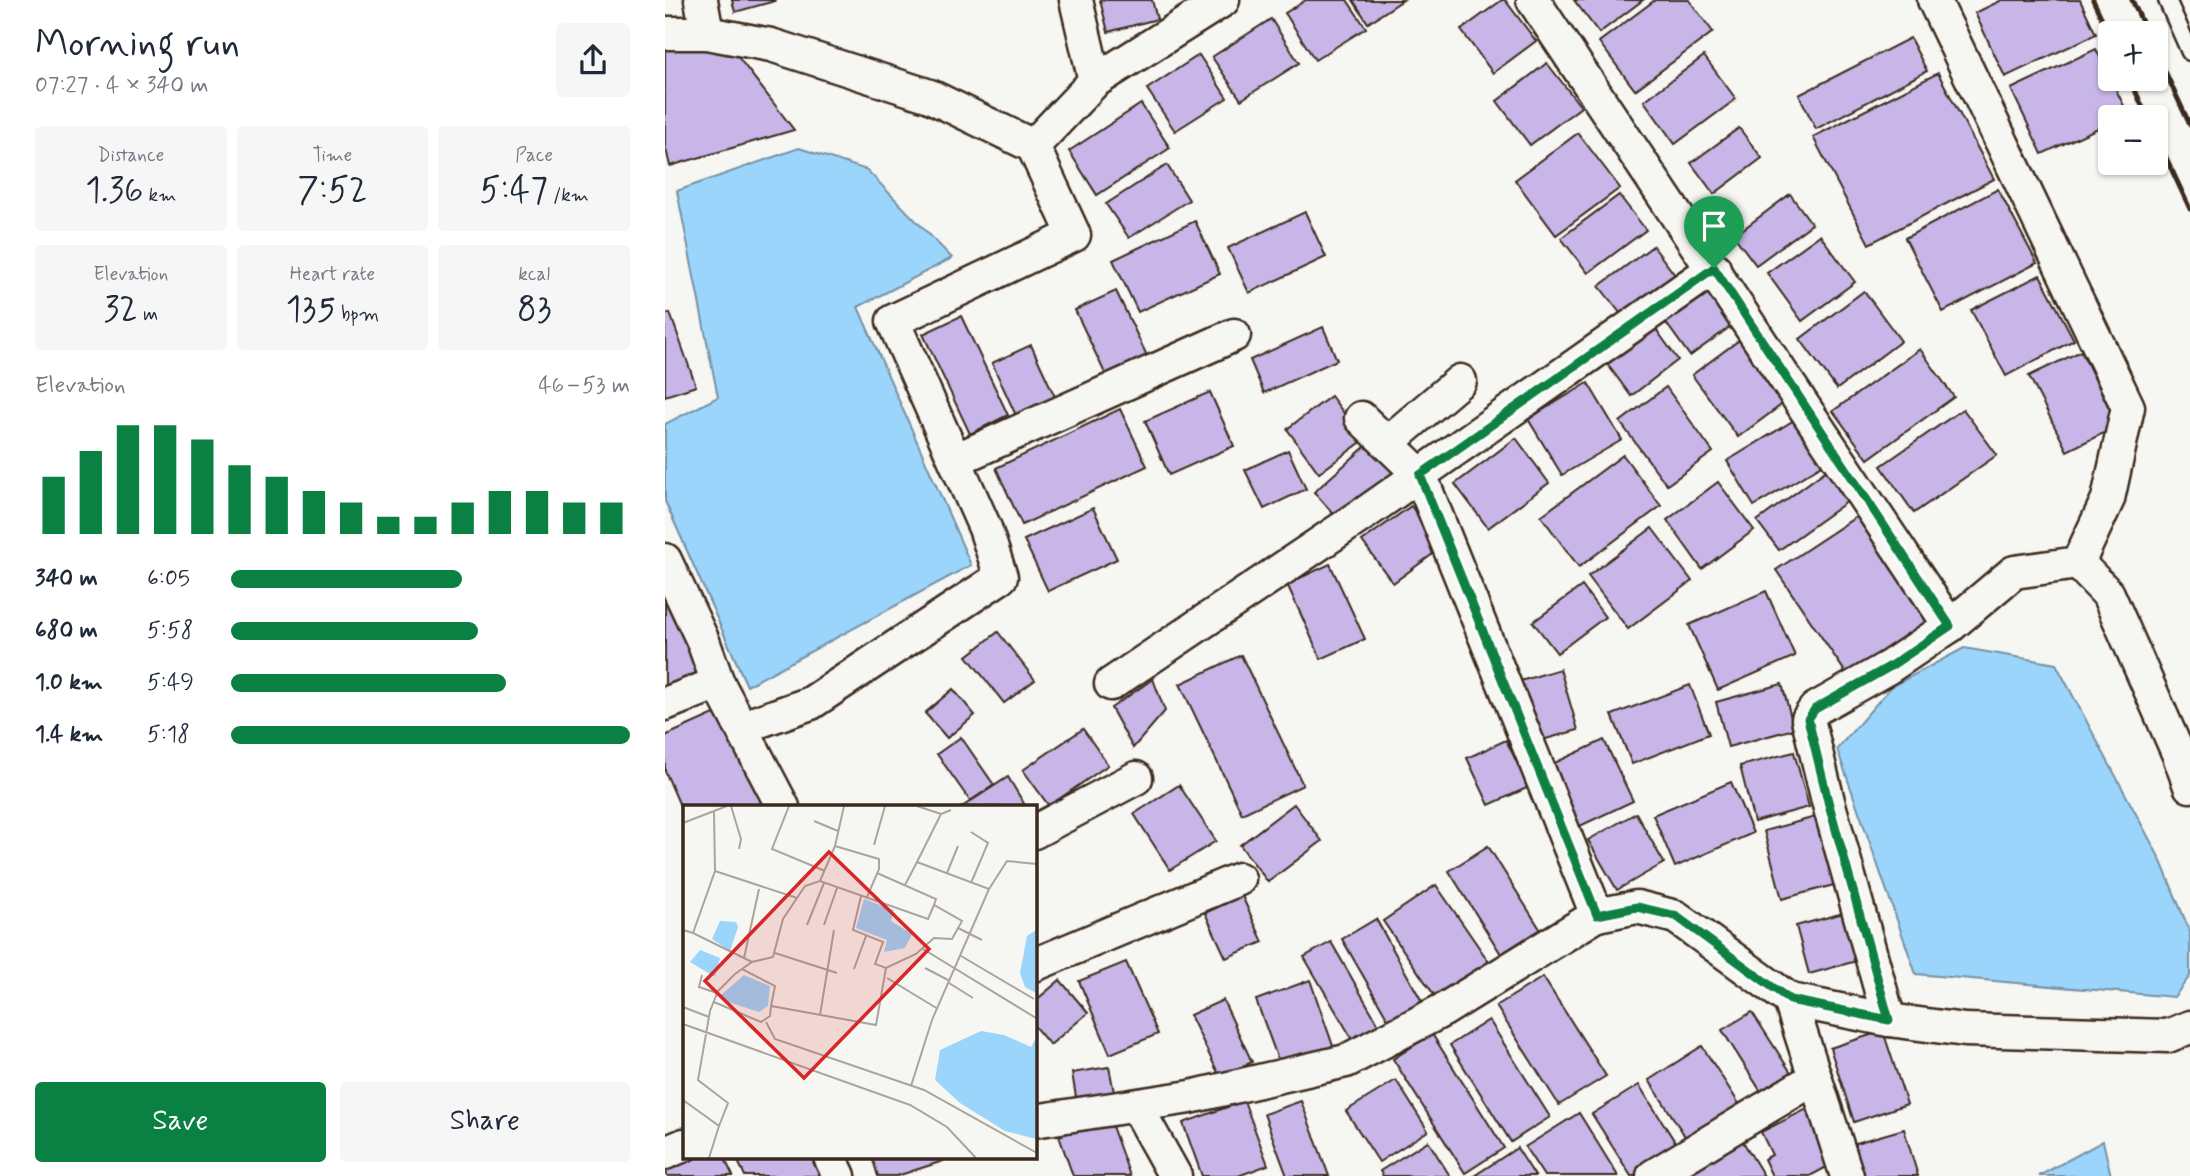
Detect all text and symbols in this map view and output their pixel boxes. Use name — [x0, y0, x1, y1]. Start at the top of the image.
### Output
text: Morning run — [35, 20, 240, 69]
map controls — [2098, 21, 2168, 175]
button: + — [2098, 21, 2168, 91]
button: share — [556, 23, 630, 97]
text: 07:27 · 4 × 340 m — [35, 71, 209, 101]
button: − — [2098, 105, 2168, 175]
text: Distance — [97, 143, 164, 168]
text: Time — [313, 143, 352, 168]
text: Pace — [515, 143, 553, 168]
text: 1.36 — [85, 168, 143, 214]
text: 7:52 — [297, 168, 368, 214]
text: 5:47 — [479, 168, 548, 214]
text: km — [143, 183, 176, 208]
text: /km — [548, 183, 589, 208]
pin — [1684, 196, 1744, 268]
icon: arrive — [1695, 207, 1733, 245]
text: Elevation — [93, 262, 168, 287]
text: Heart rate — [290, 262, 375, 287]
text: kcal — [518, 262, 550, 287]
text: 32 — [104, 287, 138, 333]
text: 135 — [286, 287, 336, 333]
text: 83 — [517, 287, 551, 333]
text: m — [138, 302, 158, 327]
text: bpm — [336, 302, 379, 327]
text: Elevation — [35, 371, 126, 401]
text: 46–53 m — [538, 371, 630, 401]
text: 340 m — [35, 564, 98, 594]
text: 6:05 — [147, 564, 190, 594]
text: 680 m — [35, 616, 98, 646]
text: 5:58 — [147, 616, 193, 646]
text: 1.0 km — [35, 668, 103, 698]
text: 5:49 — [147, 668, 194, 698]
text: 1.4 km — [35, 720, 103, 750]
text: 5:18 — [147, 720, 190, 750]
inset map — [683, 805, 1036, 1158]
button: Save — [35, 1082, 326, 1162]
button: Share — [340, 1082, 630, 1162]

